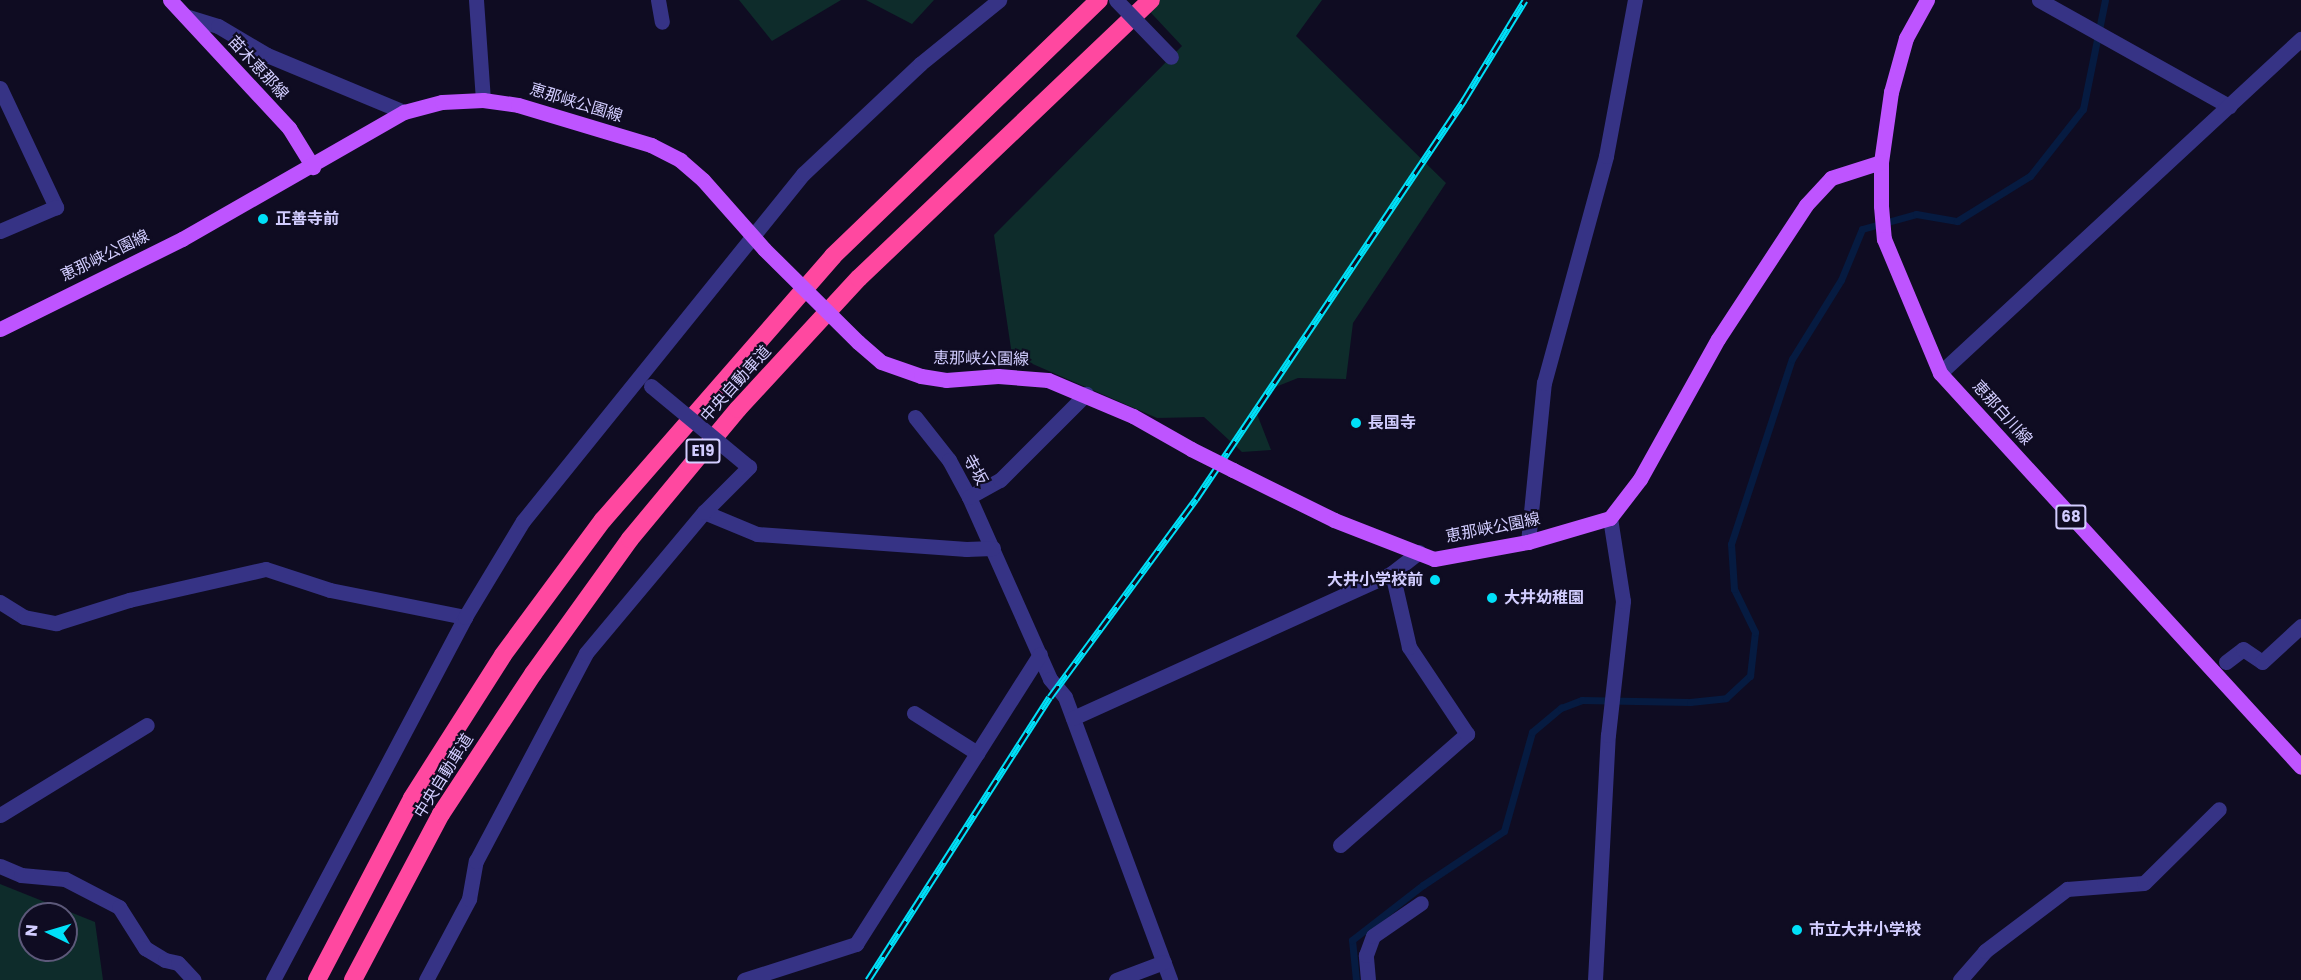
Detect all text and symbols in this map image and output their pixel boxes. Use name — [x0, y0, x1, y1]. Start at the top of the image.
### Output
street label: 苗木恵那線 — [224, 32, 292, 104]
street label: 恵那峡公園線 — [527, 80, 625, 126]
place label: 正善寺前 — [275, 209, 339, 229]
marker: 正善寺前 — [256, 212, 270, 226]
street label: 恵那峡公園線 — [58, 226, 152, 286]
street label: 中央自動車道 — [697, 342, 775, 426]
street label: 恵那峡公園線 — [933, 349, 1029, 369]
street label: 恵那白川線 — [1968, 377, 2036, 449]
place label: 長国寺 — [1368, 413, 1416, 433]
marker: 長国寺 — [1349, 416, 1363, 430]
road number: E19 — [685, 439, 721, 463]
street label: 寺坂 — [959, 451, 991, 489]
road number: 68 — [2054, 505, 2088, 529]
street label: 恵那峡公園線 — [1444, 509, 1542, 547]
place label: 大井小学校前 — [1327, 570, 1423, 590]
marker: 大井小学校前 — [1428, 573, 1442, 587]
place label: 大井幼稚園 — [1504, 588, 1584, 608]
marker: 大井幼稚園 — [1485, 591, 1499, 605]
street label: 中央自動車道 — [410, 730, 478, 822]
north arrow — [18, 902, 78, 962]
place label: 市立大井小学校 — [1809, 920, 1921, 940]
marker: 市立大井小学校 — [1790, 923, 1804, 937]
text: N — [20, 924, 44, 938]

